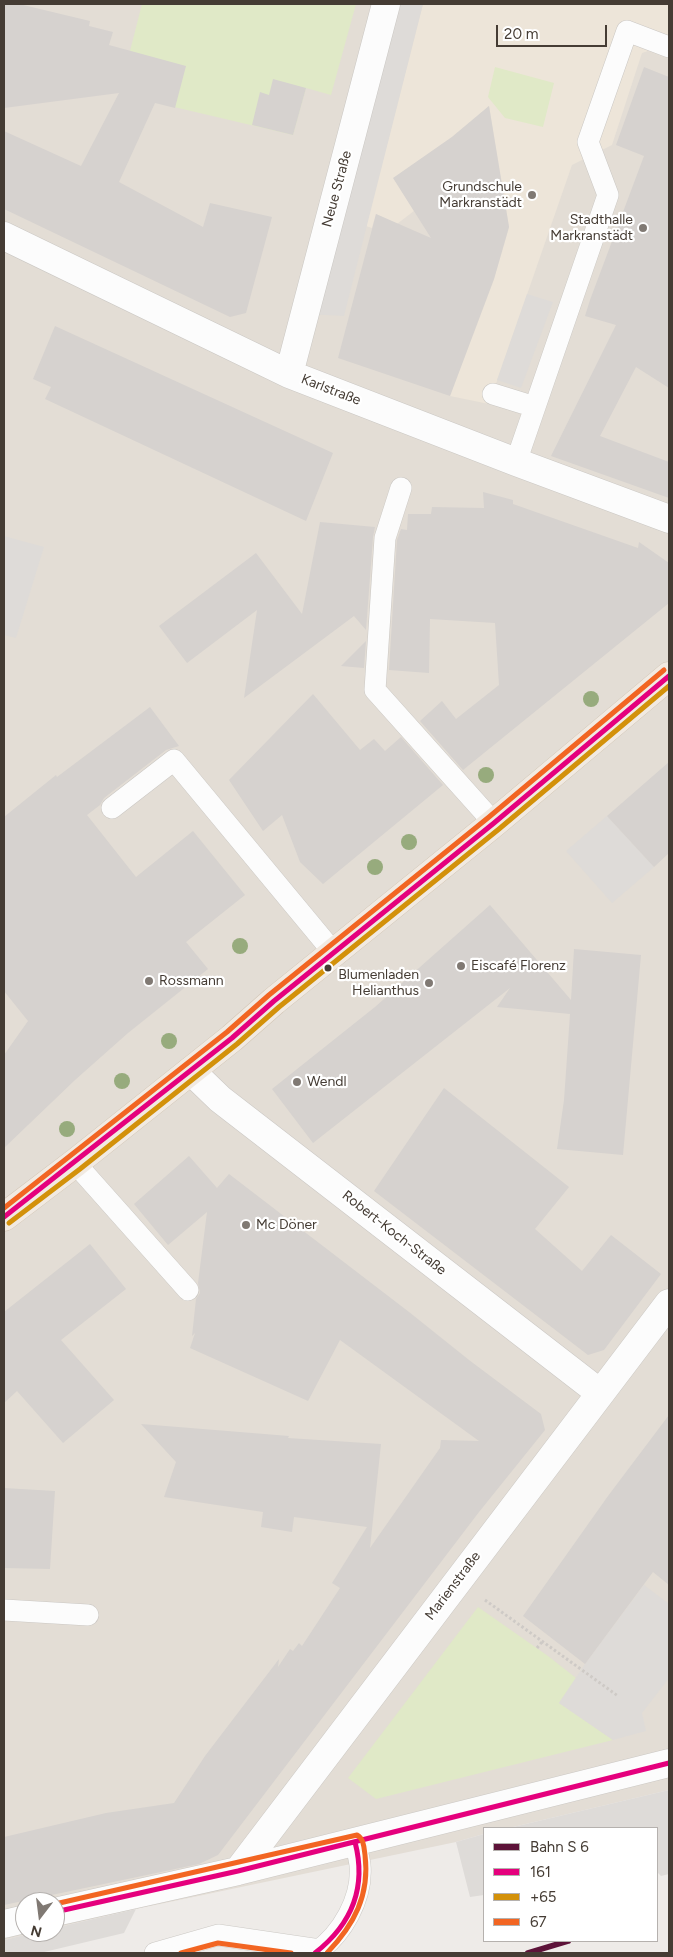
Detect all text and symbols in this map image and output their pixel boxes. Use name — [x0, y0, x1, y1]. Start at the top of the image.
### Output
scale bar — [498, 15, 609, 47]
text: 20 m — [504, 25, 538, 43]
street label: Neue Straße — [319, 149, 355, 229]
place label: Grundschule Markranstädt — [439, 179, 522, 212]
marker: Grundschule Markranstädt — [526, 189, 538, 201]
place label: Stadthalle Markranstädt — [550, 212, 633, 244]
marker: Stadthalle Markranstädt — [637, 222, 649, 234]
street label: Karlstraße — [299, 371, 363, 409]
place label: Eiscafé Florenz — [471, 958, 566, 974]
marker: Eiscafé Florenz — [455, 960, 467, 972]
unlabelled marker — [323, 963, 333, 973]
place label: Blumenladen Helianthus — [338, 967, 419, 1000]
place label: Rossmann — [159, 973, 224, 989]
marker: Rossmann — [143, 975, 155, 987]
marker: Blumenladen Helianthus — [423, 977, 435, 989]
place label: Wendl — [307, 1074, 347, 1090]
marker: Wendl — [291, 1076, 303, 1088]
street label: Robert-Koch-Straße — [339, 1187, 449, 1279]
place label: Mc Döner — [256, 1217, 317, 1233]
marker: Mc Döner — [240, 1219, 252, 1231]
street label: Marienstraße — [422, 1548, 484, 1624]
legend — [483, 1827, 658, 1942]
text: Bahn S 6 — [530, 1838, 589, 1856]
text: 161 — [530, 1863, 551, 1881]
text: +65 — [530, 1888, 556, 1906]
north arrow — [15, 1892, 65, 1942]
text: 67 — [530, 1913, 547, 1931]
text: N — [29, 1921, 44, 1941]

